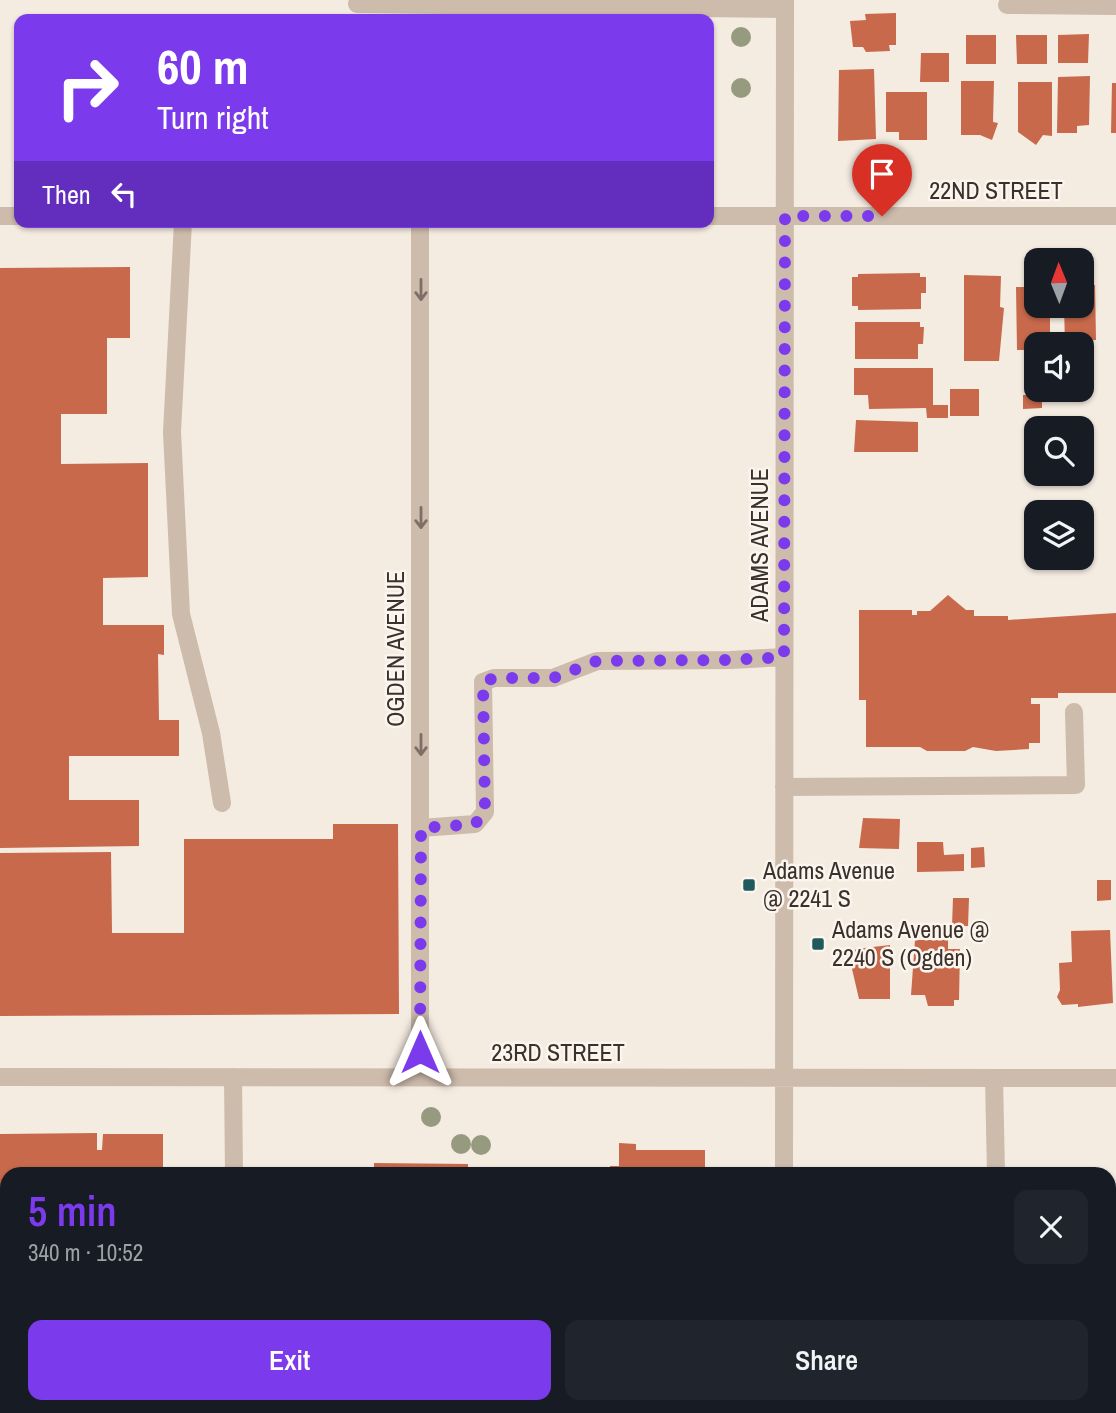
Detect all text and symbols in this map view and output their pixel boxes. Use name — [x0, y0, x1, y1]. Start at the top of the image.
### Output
text: 60 m — [157, 33, 249, 99]
icon: right — [42, 42, 133, 133]
text: Turn right — [157, 96, 269, 139]
pin — [852, 144, 912, 216]
icon: arrive — [863, 155, 901, 193]
street label: 22ND STREET — [929, 174, 1063, 206]
icon: left — [105, 175, 143, 213]
text: Then — [42, 177, 91, 212]
north arrow — [1024, 248, 1094, 318]
map controls — [1024, 248, 1094, 570]
one-way arrow — [414, 279, 428, 302]
button: sound — [1024, 332, 1094, 402]
button: search — [1024, 416, 1094, 486]
street label: ADAMS AVENUE — [743, 468, 775, 623]
button: layers — [1024, 500, 1094, 570]
one-way arrow — [414, 506, 428, 529]
street label: OGDEN AVENUE — [379, 571, 411, 727]
one-way arrow — [414, 734, 428, 757]
place label: Adams Avenue @ 2241 S — [762, 854, 895, 914]
marker: Adams Avenue @ 2241 S — [741, 877, 757, 893]
place label: Adams Avenue @ 2240 S (Ogden) — [831, 913, 990, 973]
marker: Adams Avenue @ 2240 S (Ogden) — [810, 936, 826, 952]
position arrow — [383, 1015, 457, 1089]
street label: 23RD STREET — [491, 1036, 625, 1068]
text: 5 min — [28, 1183, 117, 1239]
button: close — [1014, 1190, 1088, 1264]
text: 340 m · 10:52 — [28, 1237, 143, 1268]
button: Exit — [28, 1320, 551, 1400]
button: Share — [565, 1320, 1088, 1400]

